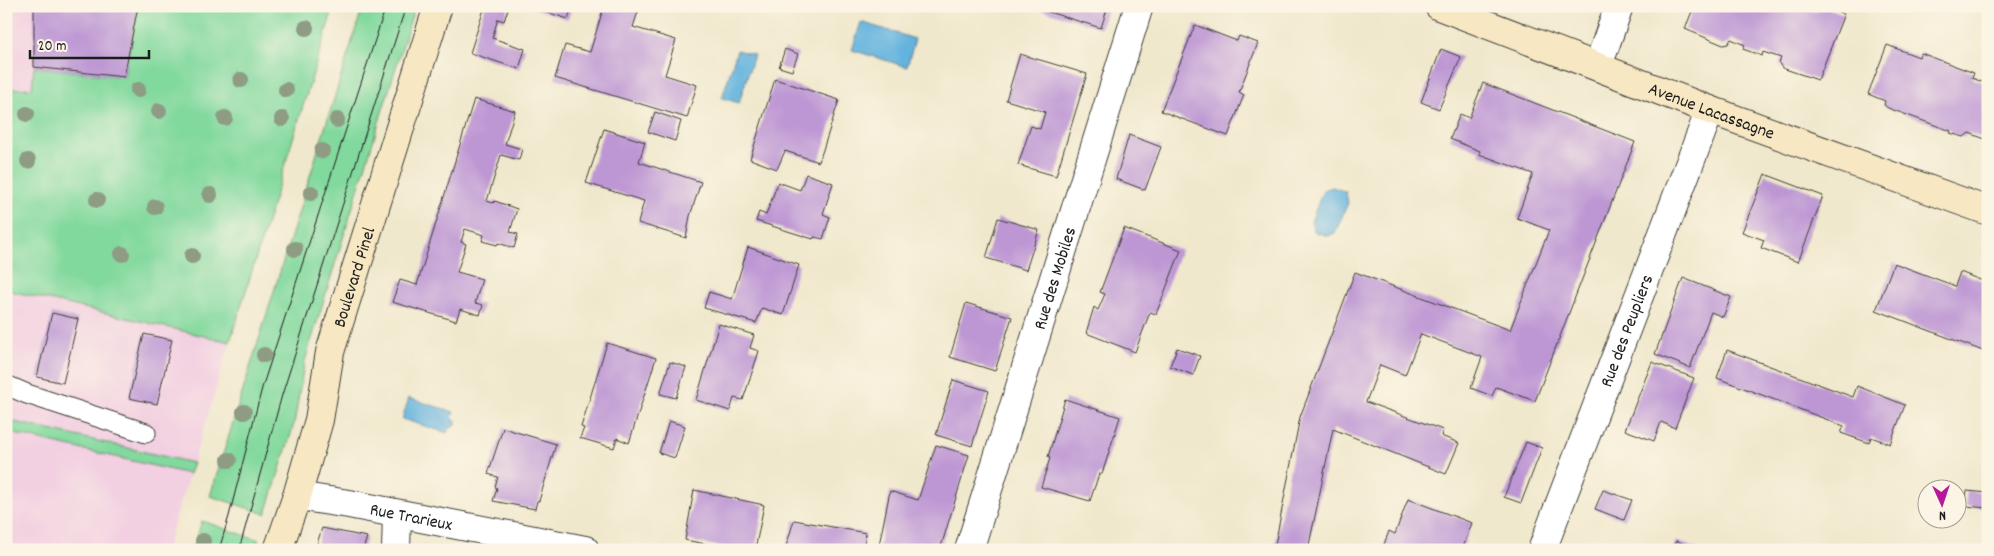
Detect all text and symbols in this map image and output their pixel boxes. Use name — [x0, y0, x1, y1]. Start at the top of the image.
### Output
scale bar — [30, 28, 149, 60]
text: 20 m — [38, 36, 66, 58]
street label: Avenue Lacassagne — [1644, 78, 1777, 147]
street label: Boulevard Pinel — [328, 224, 383, 331]
street label: Rue des Mobiles — [1029, 224, 1084, 333]
street label: Rue des Peupliers — [1595, 271, 1661, 391]
north arrow — [1916, 478, 1966, 528]
street label: Rue Trarieux — [367, 498, 454, 539]
text: N — [1939, 505, 1947, 525]

